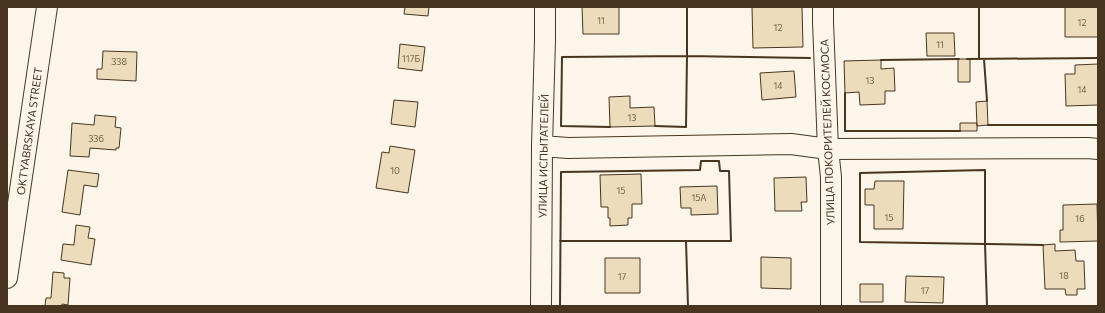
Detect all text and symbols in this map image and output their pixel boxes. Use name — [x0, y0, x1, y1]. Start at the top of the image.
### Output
house number: 11 — [597, 15, 605, 26]
house number: 12 — [1078, 17, 1086, 28]
house number: 12 — [774, 22, 782, 33]
street label: УЛИЦА ПОКОРИТЕЛЕЙ КОСМОСА — [816, 38, 837, 225]
house number: 11 — [936, 39, 944, 50]
house number: 117Б — [402, 53, 420, 64]
house number: 338 — [111, 56, 127, 67]
street label: OKTYABRSKAYA STREET — [14, 66, 44, 196]
house number: 13 — [866, 75, 874, 86]
house number: 14 — [773, 80, 783, 91]
house number: 14 — [1077, 84, 1087, 95]
street label: УЛИЦА ИСПЫТАТЕЛЕЙ — [534, 94, 551, 218]
house number: 13 — [628, 112, 636, 123]
house number: 336 — [88, 133, 104, 144]
house number: 10 — [390, 165, 400, 176]
house number: 15 — [616, 185, 626, 196]
house number: 15А — [691, 192, 707, 203]
house number: 15 — [884, 212, 894, 223]
house number: 16 — [1075, 213, 1085, 224]
house number: 18 — [1059, 270, 1069, 281]
house number: 17 — [618, 271, 627, 282]
house number: 17 — [921, 285, 930, 296]

